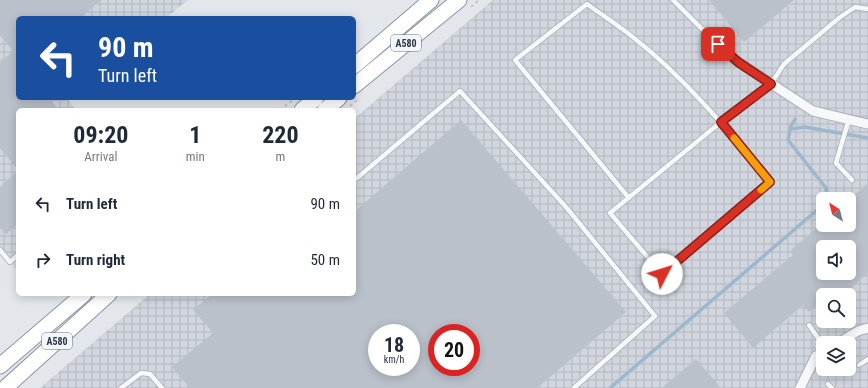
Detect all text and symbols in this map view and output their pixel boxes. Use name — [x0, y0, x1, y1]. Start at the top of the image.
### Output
pin — [701, 27, 735, 61]
text: 90 m — [98, 31, 154, 64]
icon: left — [32, 32, 84, 84]
icon: arrive — [707, 33, 729, 55]
road number: A580 — [391, 35, 421, 51]
text: Turn left — [98, 65, 157, 86]
text: 09:20 — [73, 121, 128, 149]
text: 1 — [189, 121, 201, 149]
text: 220 — [262, 121, 299, 149]
text: Arrival — [84, 149, 117, 164]
text: min — [186, 149, 205, 164]
text: m — [276, 149, 285, 164]
north arrow — [816, 192, 856, 232]
map controls — [816, 192, 856, 376]
icon: left — [32, 193, 54, 215]
text: Turn left — [66, 195, 117, 213]
text: 90 m — [310, 195, 340, 213]
button: sound — [816, 240, 856, 280]
icon: right — [32, 249, 54, 271]
text: Turn right — [66, 251, 125, 269]
text: 50 m — [310, 251, 340, 269]
position arrow — [641, 253, 683, 295]
button: search — [816, 288, 856, 328]
speed limit sign: 20 — [428, 324, 480, 376]
road number: A580 — [42, 333, 72, 349]
text: 18 — [384, 333, 404, 357]
button: layers — [816, 336, 856, 376]
text: km/h — [384, 354, 404, 365]

